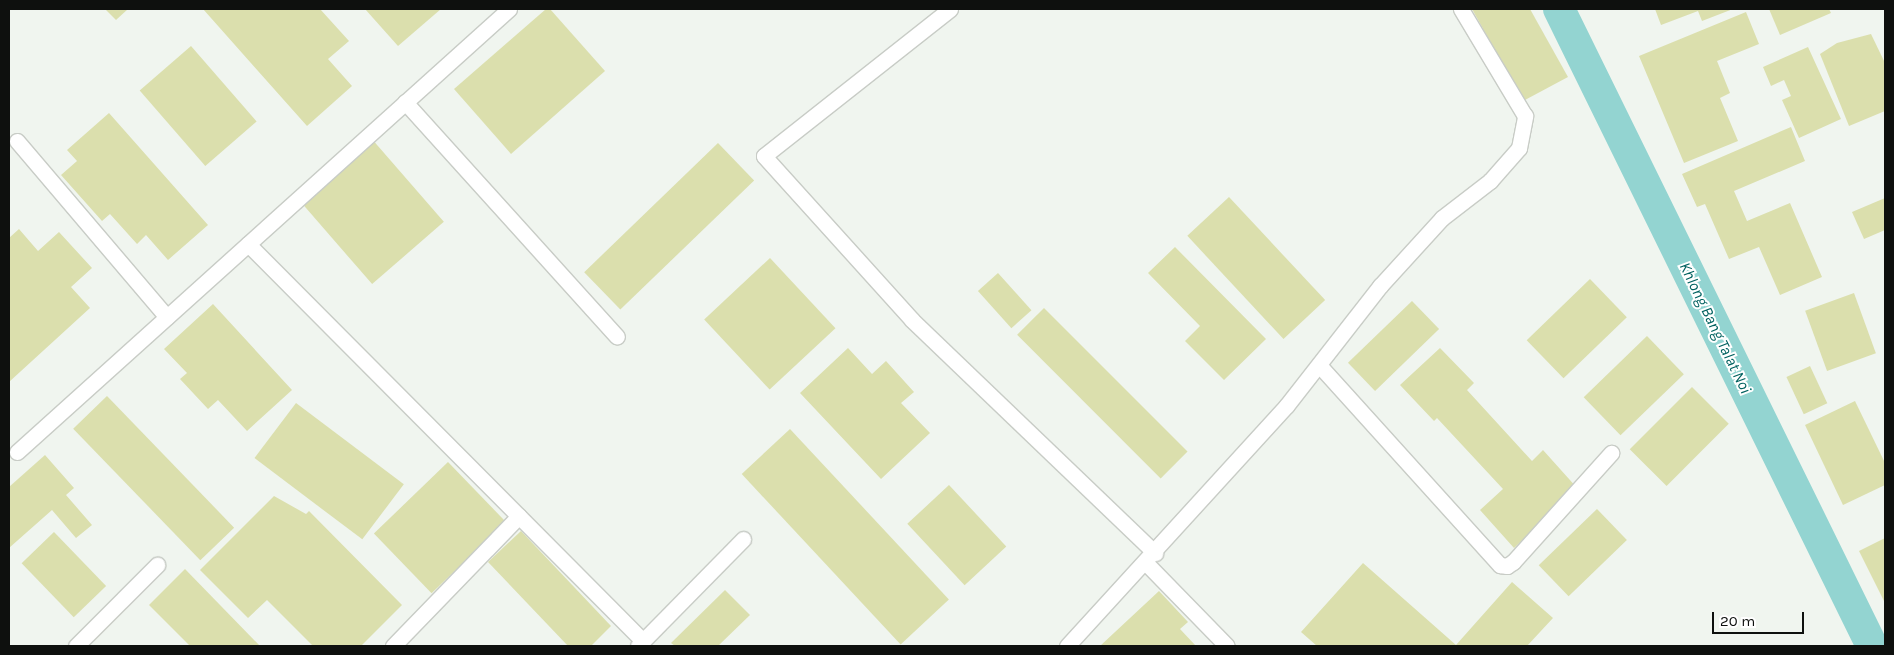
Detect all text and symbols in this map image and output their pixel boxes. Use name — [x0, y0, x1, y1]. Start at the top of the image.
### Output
water label: Khlong Bang Talat Noi — [1675, 259, 1755, 397]
scale bar — [1714, 602, 1806, 634]
text: 20 m — [1720, 612, 1755, 630]

